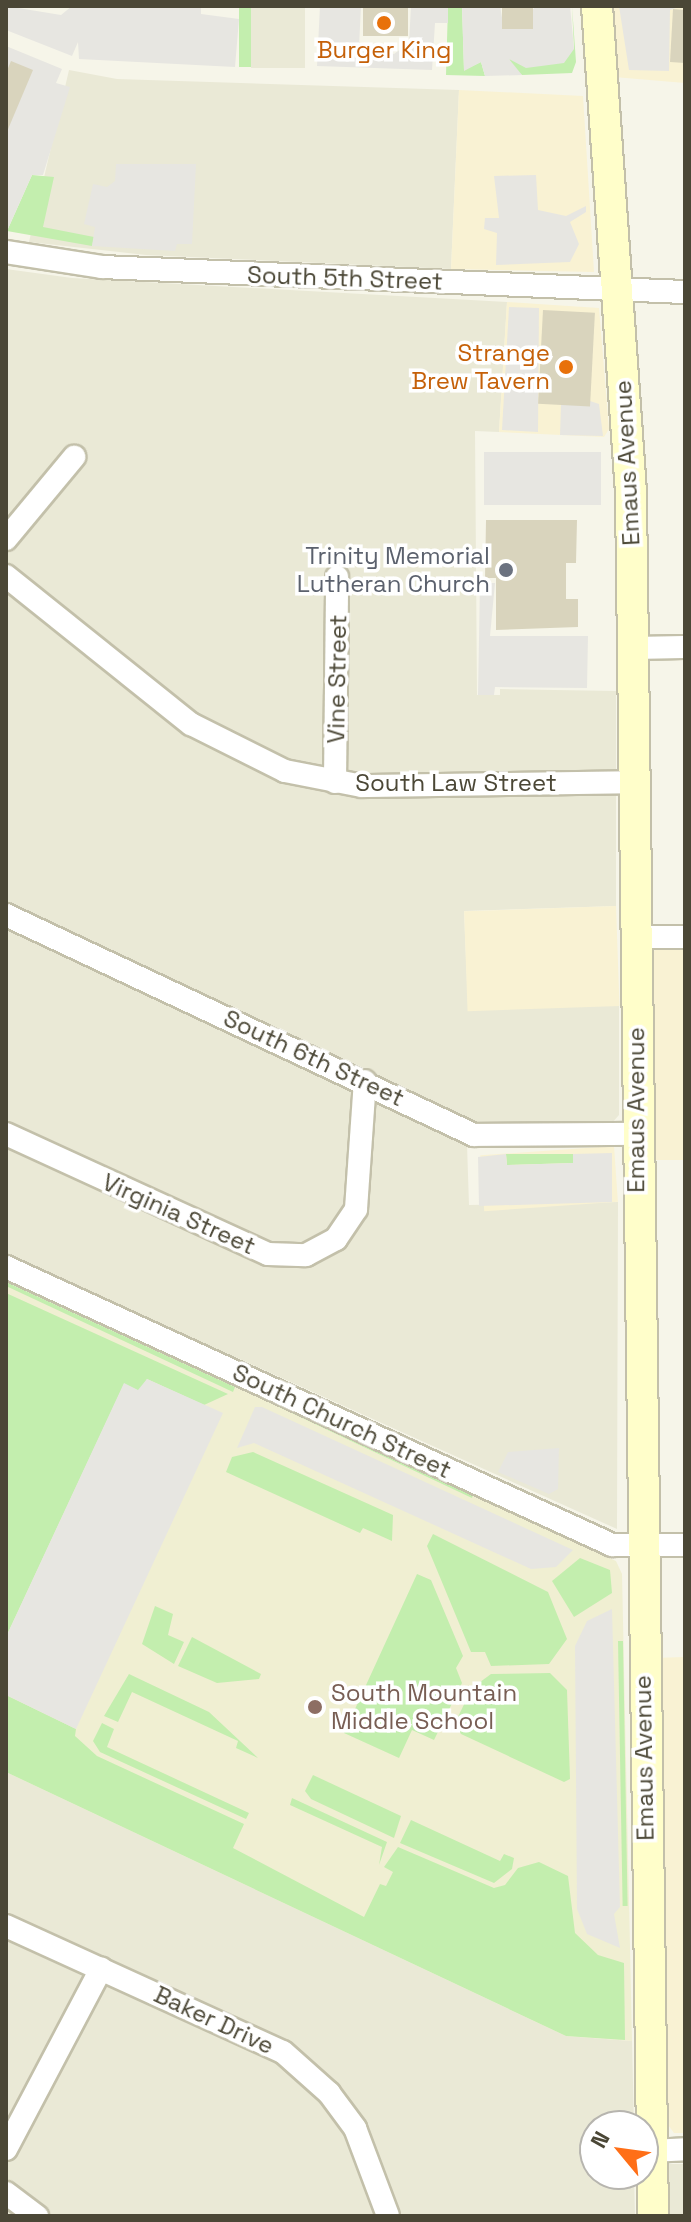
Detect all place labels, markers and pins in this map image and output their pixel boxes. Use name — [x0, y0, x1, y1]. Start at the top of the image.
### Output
marker: Burger King — [375, 14, 393, 32]
place label: Burger King — [317, 36, 451, 64]
place label: Strange Brew Tavern — [411, 339, 550, 395]
marker: Strange Brew Tavern — [557, 358, 575, 376]
place label: Trinity Memorial Lutheran Church — [297, 542, 490, 598]
marker: Trinity Memorial Lutheran Church — [497, 561, 515, 579]
place label: South Mountain Middle School — [331, 1679, 517, 1735]
marker: South Mountain Middle School — [306, 1698, 324, 1716]

